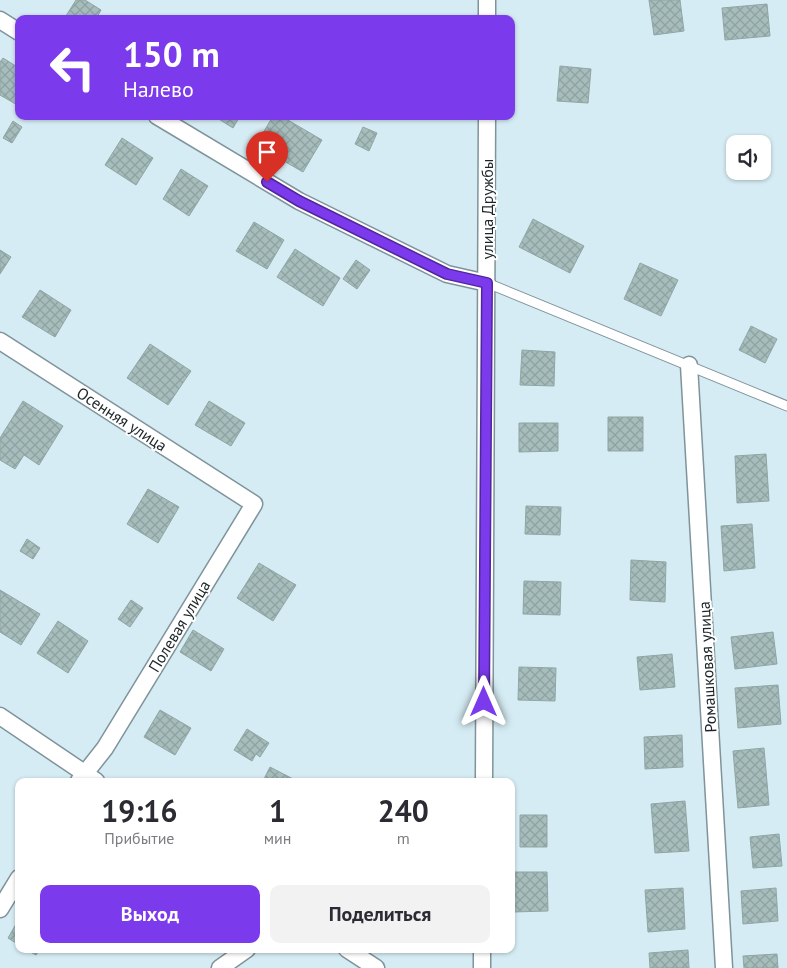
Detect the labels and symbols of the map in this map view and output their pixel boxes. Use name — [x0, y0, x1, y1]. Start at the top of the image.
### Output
pin — [246, 131, 288, 182]
street label: улица Дружбы — [477, 159, 497, 259]
street label: Осенняя улица — [73, 382, 171, 456]
street label: Полевая улица — [144, 576, 214, 676]
street label: Ромашковая улица — [694, 601, 720, 733]
position arrow — [457, 675, 509, 727]

